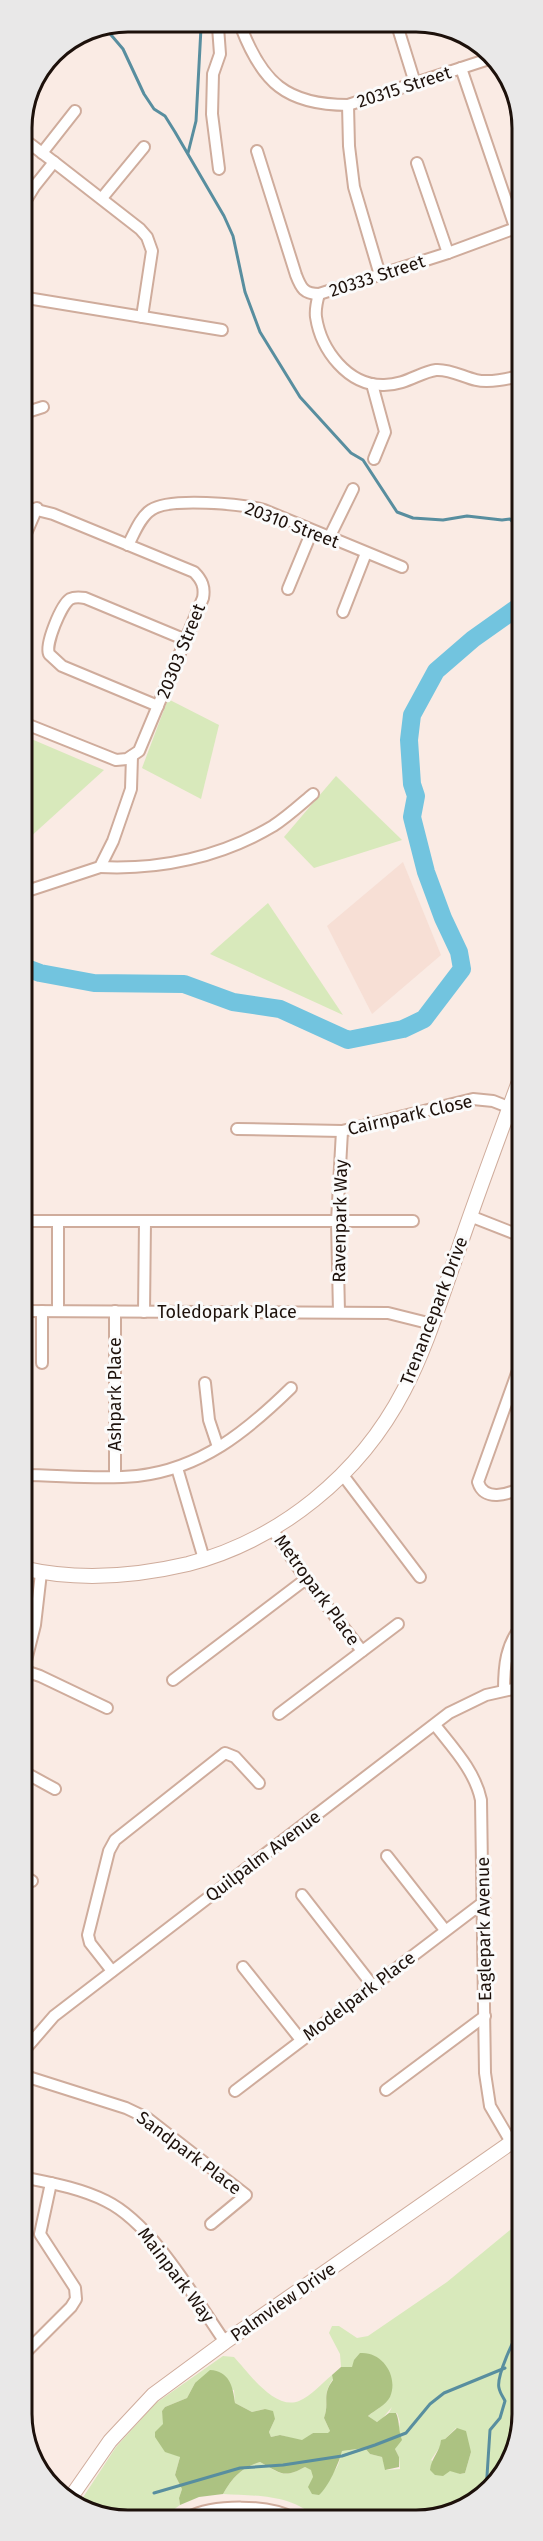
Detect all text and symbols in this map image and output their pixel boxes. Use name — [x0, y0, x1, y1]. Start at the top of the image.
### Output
street label: 20315 Street — [354, 61, 454, 113]
street label: 20333 Street — [326, 250, 428, 302]
street label: 20310 Street — [242, 497, 343, 553]
street label: 20303 Street — [152, 600, 210, 702]
street label: Cairnpark Close — [345, 1090, 475, 1140]
street label: Ravenpark Way — [328, 1159, 352, 1283]
street label: Trenancepark Drive — [396, 1234, 472, 1388]
street label: Toledopark Place — [157, 1301, 297, 1323]
street label: Ashpark Place — [104, 1337, 126, 1451]
street label: Metropark Place — [269, 1530, 365, 1650]
street label: Quilpalm Avenue — [201, 1806, 325, 1906]
street label: Eaglepark Avenue — [472, 1857, 496, 2001]
street label: Modelpark Place — [299, 1947, 419, 2045]
street label: Sandpark Place — [132, 2106, 246, 2200]
street label: Mainpark Way — [133, 2223, 219, 2327]
street label: Palmview Drive — [226, 2258, 340, 2346]

